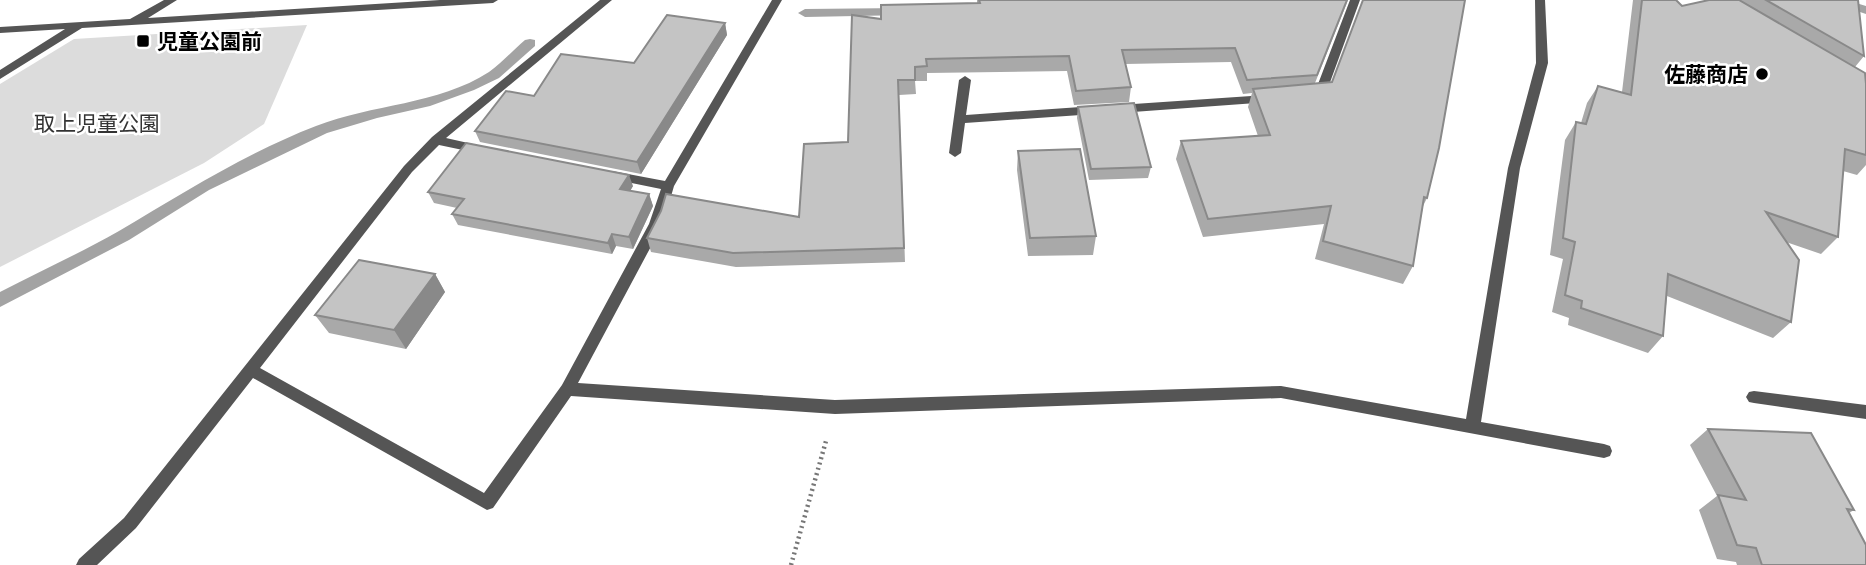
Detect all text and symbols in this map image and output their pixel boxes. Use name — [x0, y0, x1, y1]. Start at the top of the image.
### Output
place label: 児童公園前 — [157, 28, 262, 55]
marker: 児童公園前 — [135, 33, 151, 49]
place label: 佐藤商店 — [1664, 61, 1748, 88]
marker: 佐藤商店 — [1754, 66, 1770, 82]
park label: 取上児童公園 — [34, 110, 160, 137]

